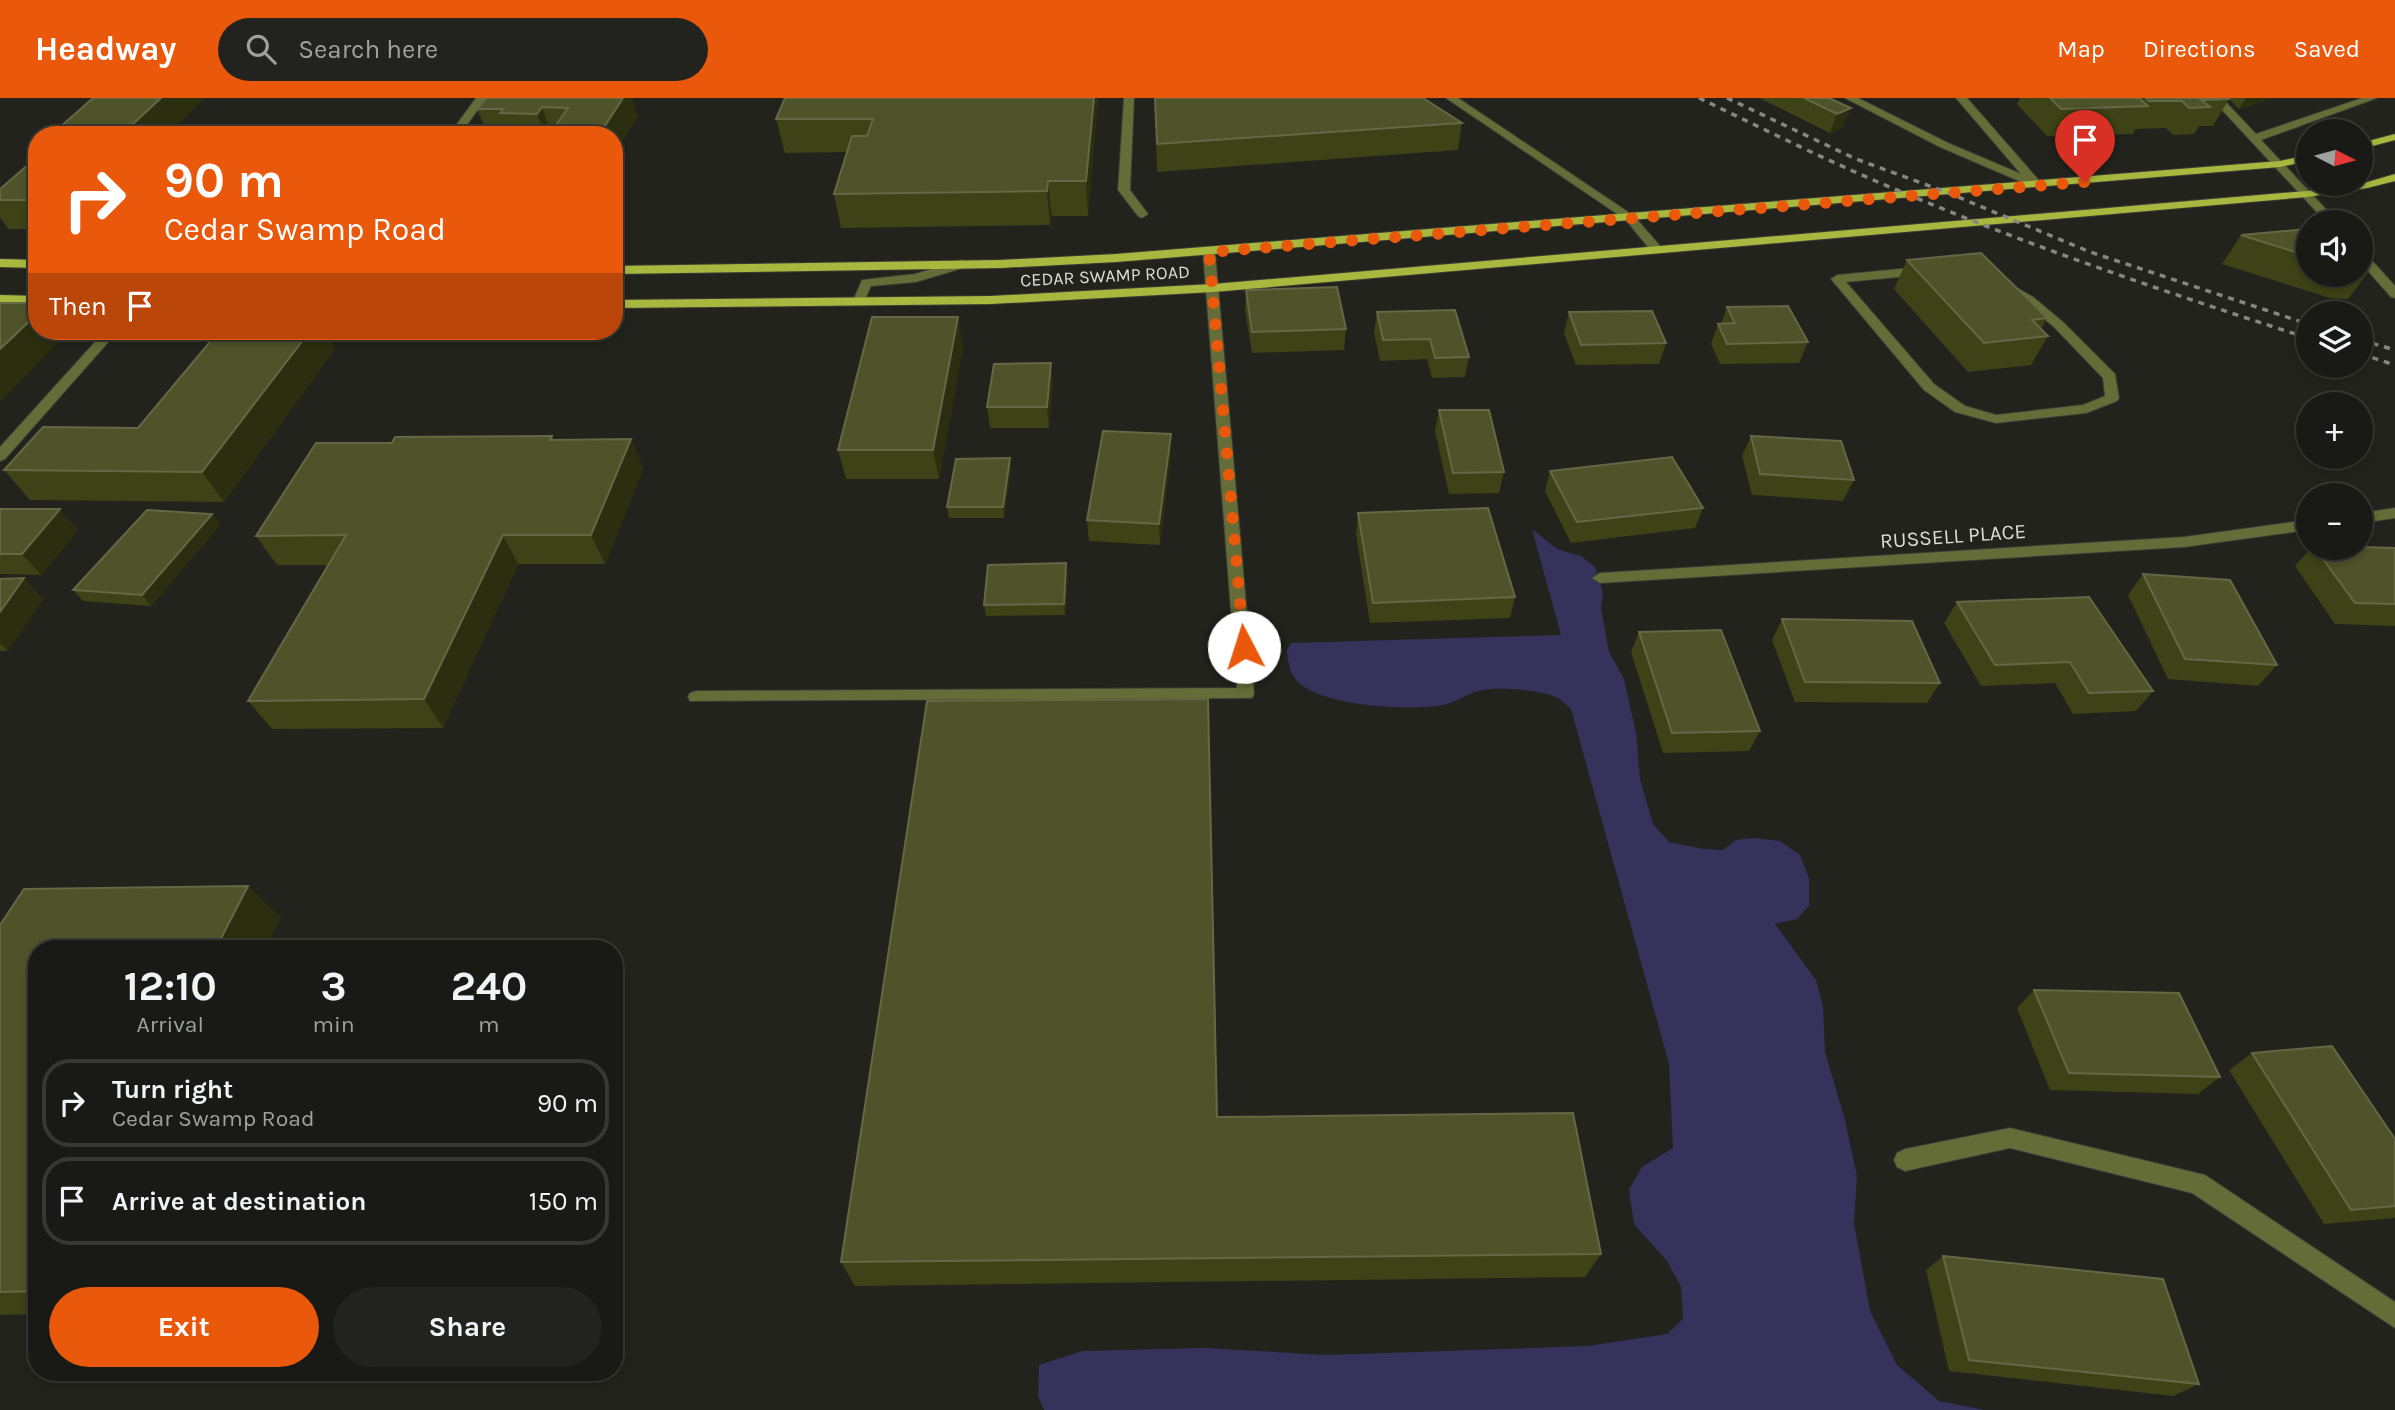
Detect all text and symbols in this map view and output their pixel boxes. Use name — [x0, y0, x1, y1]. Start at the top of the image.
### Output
search box — [218, 18, 708, 81]
text: Headway — [35, 30, 176, 68]
icon: search — [242, 30, 280, 68]
text: Search here — [298, 34, 438, 65]
text: Map — [2057, 35, 2105, 63]
text: Directions — [2143, 35, 2256, 63]
text: Saved — [2294, 35, 2360, 63]
pin — [2055, 110, 2115, 182]
north arrow — [2296, 119, 2373, 196]
map controls — [2296, 119, 2373, 560]
icon: arrive — [2066, 121, 2104, 159]
text: 90 m — [164, 152, 284, 209]
icon: right — [49, 154, 140, 245]
button: sound — [2296, 210, 2373, 287]
text: Cedar Swamp Road — [164, 211, 446, 248]
street label: CEDAR SWAMP ROAD — [1020, 261, 1190, 291]
icon: arrive — [121, 287, 159, 325]
text: Then — [49, 291, 107, 322]
button: layers — [2296, 301, 2373, 378]
button: + — [2296, 392, 2373, 469]
button: − — [2296, 483, 2373, 560]
street label: RUSSELL PLACE — [1879, 519, 2027, 553]
position arrow — [1207, 610, 1281, 684]
text: 12:10 — [124, 961, 217, 1011]
text: 3 — [321, 961, 347, 1011]
text: 240 — [450, 961, 527, 1011]
text: Arrival — [137, 1011, 204, 1038]
text: min — [313, 1011, 355, 1038]
text: m — [478, 1011, 500, 1038]
text: Turn right — [112, 1074, 233, 1105]
icon: right — [53, 1084, 91, 1122]
text: 90 m — [537, 1088, 598, 1119]
text: Cedar Swamp Road — [112, 1105, 315, 1132]
icon: arrive — [53, 1182, 91, 1220]
text: Arrive at destination — [112, 1186, 366, 1217]
text: 150 m — [529, 1186, 598, 1217]
button: Exit — [49, 1287, 319, 1367]
button: Share — [333, 1287, 602, 1367]

